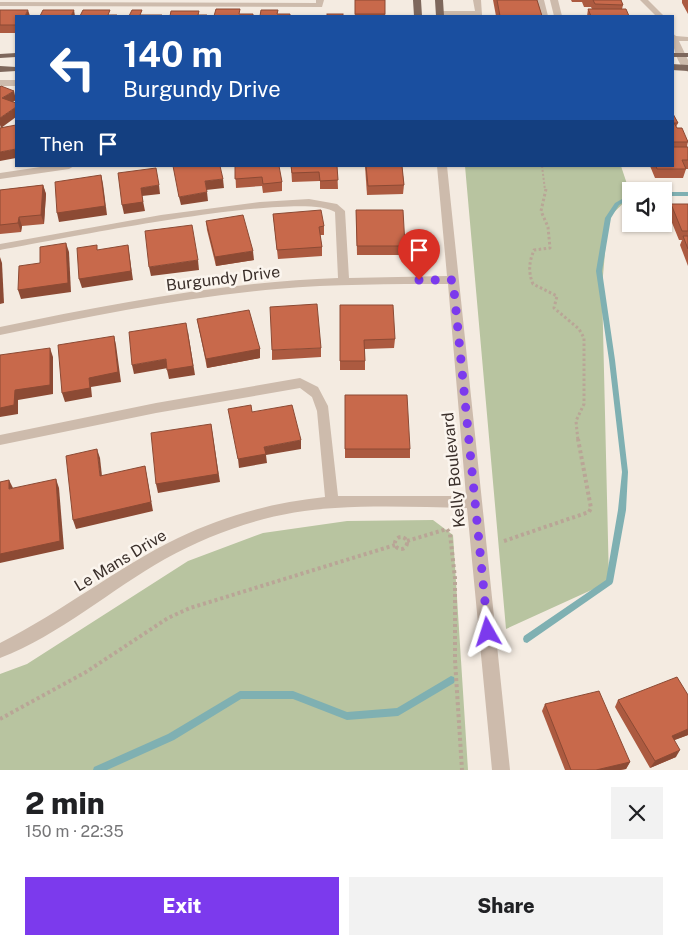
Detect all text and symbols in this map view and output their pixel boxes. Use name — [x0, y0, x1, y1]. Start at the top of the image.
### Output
text: 140 m — [123, 34, 223, 75]
icon: left — [40, 35, 105, 100]
text: Burgundy Drive — [123, 76, 281, 102]
icon: arrive — [94, 130, 122, 158]
text: Then — [40, 133, 84, 155]
map controls — [622, 182, 672, 232]
button: sound — [622, 182, 672, 232]
pin — [398, 229, 440, 280]
icon: arrive — [405, 236, 433, 264]
street label: Burgundy Drive — [165, 262, 281, 295]
street label: Kelly Boulevard — [438, 411, 469, 529]
street label: Le Mans Drive — [71, 525, 170, 595]
position arrow — [461, 605, 513, 657]
text: 2 min — [25, 785, 105, 821]
button: close — [611, 787, 663, 839]
text: 150 m · 22:35 — [25, 822, 124, 841]
button: Exit — [25, 877, 339, 935]
button: Share — [349, 877, 663, 935]

